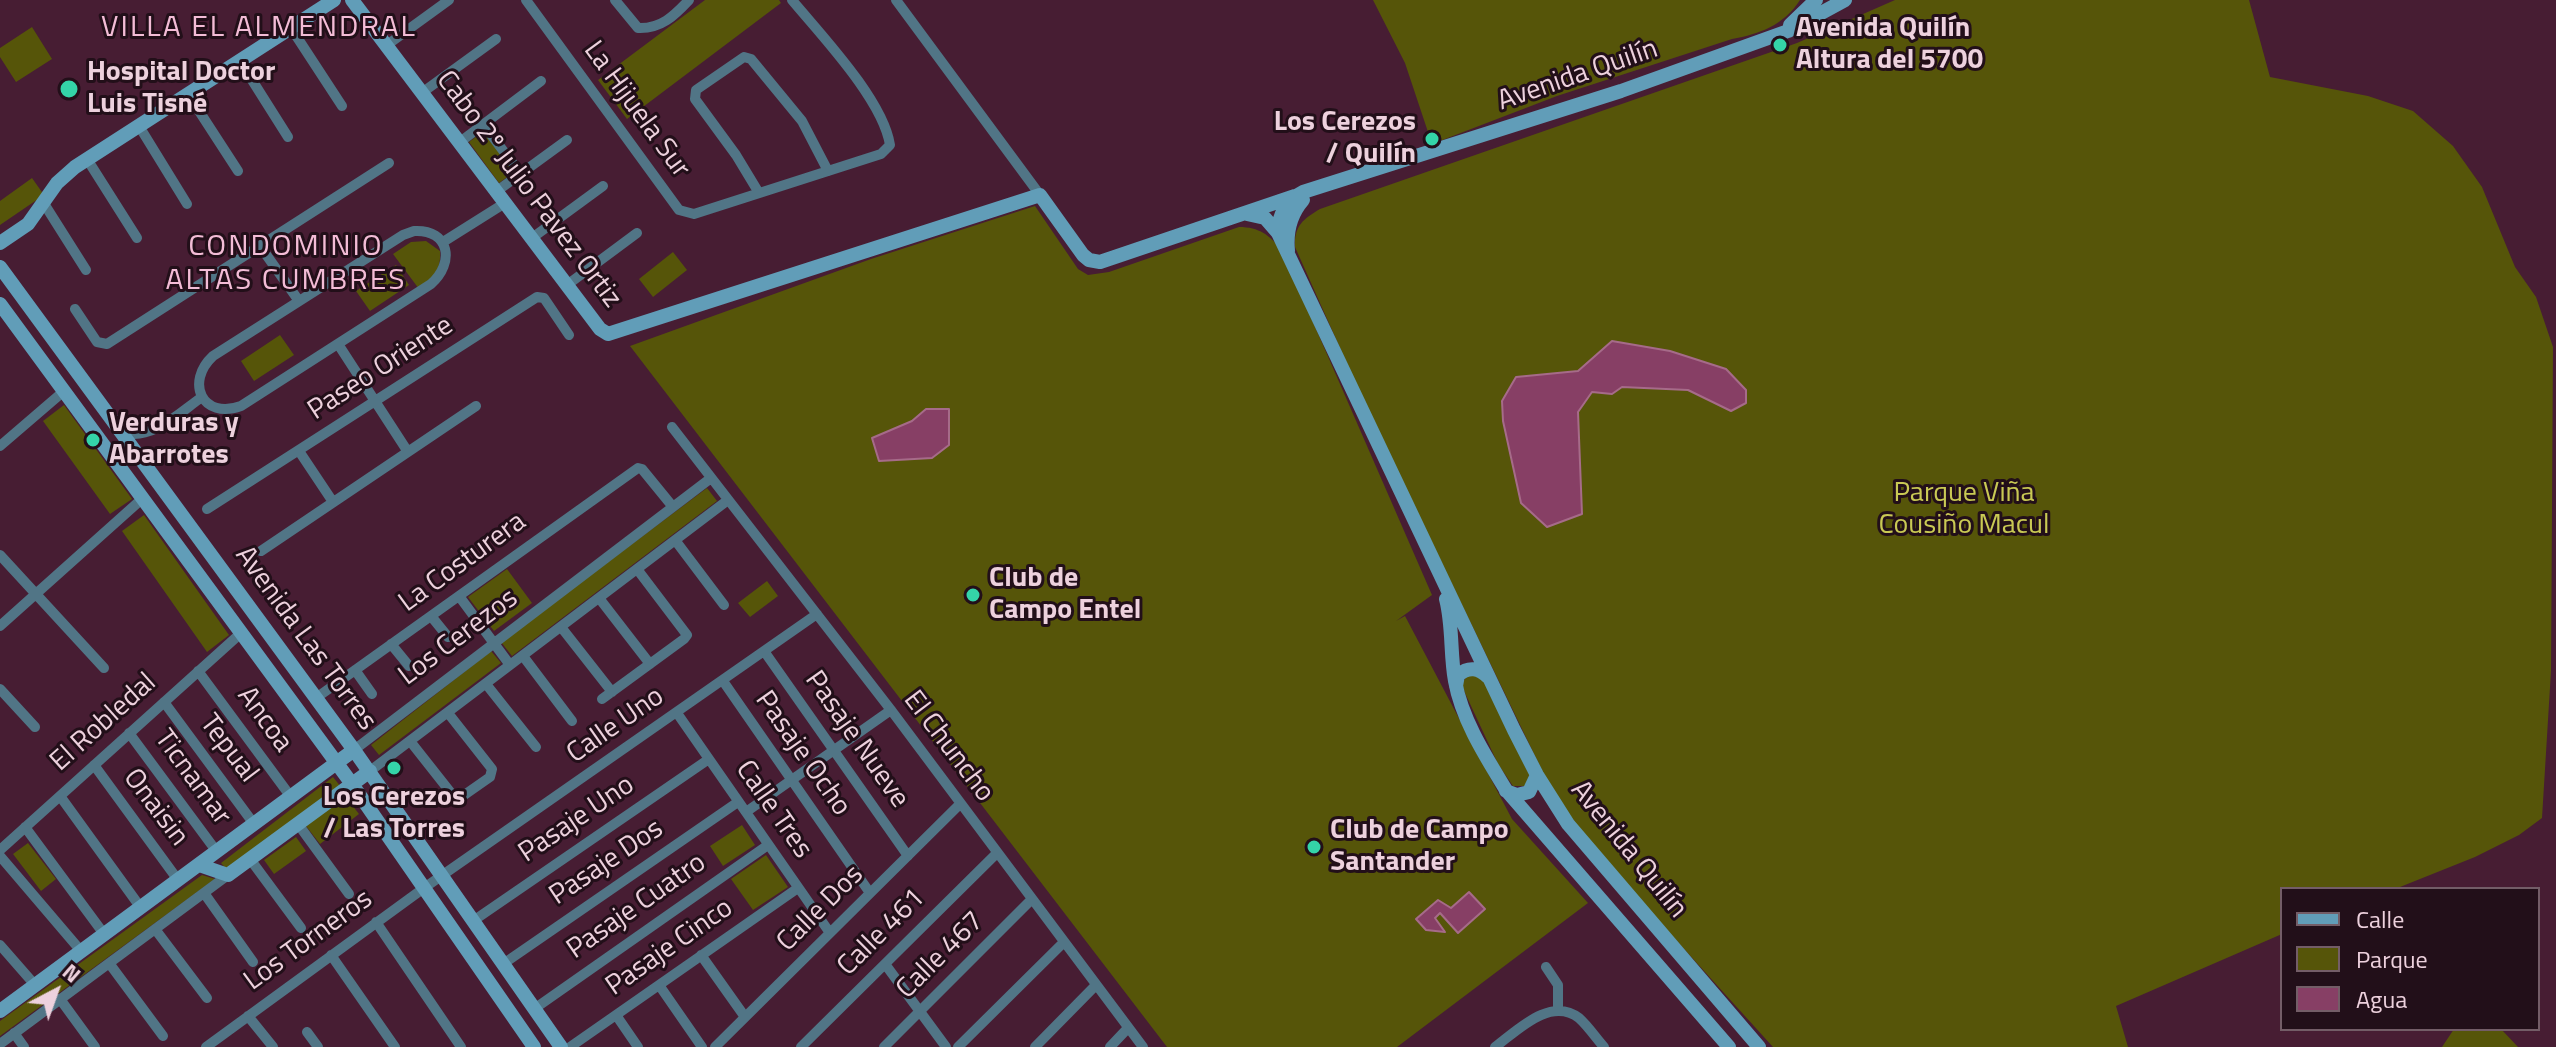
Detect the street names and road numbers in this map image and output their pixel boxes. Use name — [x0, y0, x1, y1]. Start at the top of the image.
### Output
street label: Avenida Quilín — [1494, 33, 1662, 119]
street label: La Hijuela Sur — [575, 35, 697, 185]
street label: Cabo 2º Julio Pavez Ortiz — [428, 65, 628, 315]
street label: Paseo Oriente — [302, 310, 460, 428]
street label: La Costurera — [393, 506, 533, 620]
street label: Avenida Las Torres — [227, 540, 383, 738]
street label: Los Cerezos — [393, 582, 525, 694]
street label: Pasaje Nueve — [797, 665, 915, 815]
street label: El Robledal — [44, 667, 164, 779]
street label: Ancoa — [229, 681, 299, 759]
street label: Calle Uno — [561, 681, 671, 771]
street label: Pasaje Ocho — [747, 685, 857, 823]
street label: El Chuncho — [895, 685, 1001, 809]
street label: Tepual — [192, 708, 264, 790]
street label: Ticnamar — [146, 724, 238, 832]
street label: Calle Tres — [727, 755, 819, 865]
street label: Onaisin — [115, 763, 195, 853]
street label: Pasaje Uno — [513, 769, 641, 871]
street label: Avenida Quilín — [1562, 775, 1694, 925]
street label: Pasaje Dos — [544, 813, 670, 913]
street label: Pasaje Cuatro — [561, 847, 713, 967]
street label: Calle Dos — [771, 859, 871, 959]
street label: Calle 461 — [831, 882, 933, 984]
street label: Los Torneros — [238, 883, 380, 999]
street label: Pasaje Cinco — [600, 892, 740, 1004]
street label: Calle 467 — [890, 905, 992, 1007]

